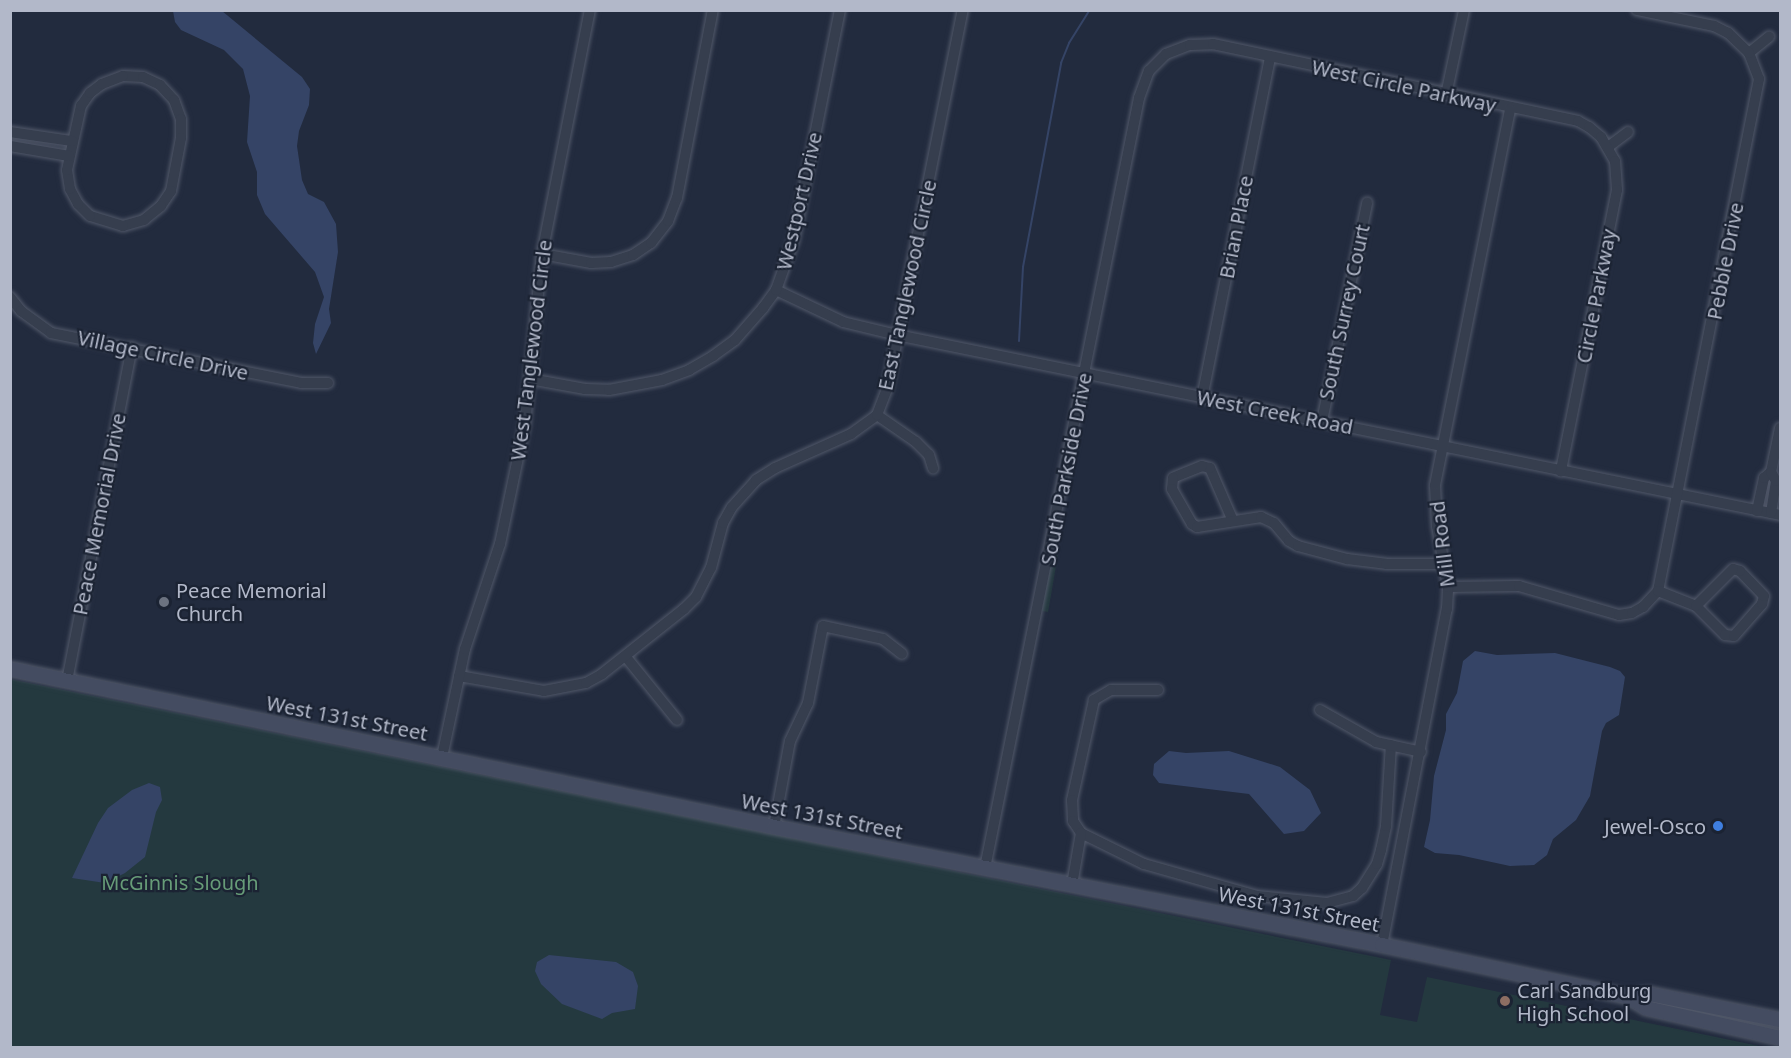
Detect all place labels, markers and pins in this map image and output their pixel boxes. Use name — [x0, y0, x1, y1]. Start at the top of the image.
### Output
place label: Peace Memorial Church — [176, 578, 327, 625]
marker: Peace Memorial Church — [157, 595, 171, 609]
place label: Jewel-Osco — [1604, 814, 1706, 838]
marker: Jewel-Osco — [1711, 819, 1725, 833]
place label: Carl Sandburg High School — [1517, 978, 1651, 1025]
marker: Carl Sandburg High School — [1498, 994, 1512, 1008]

